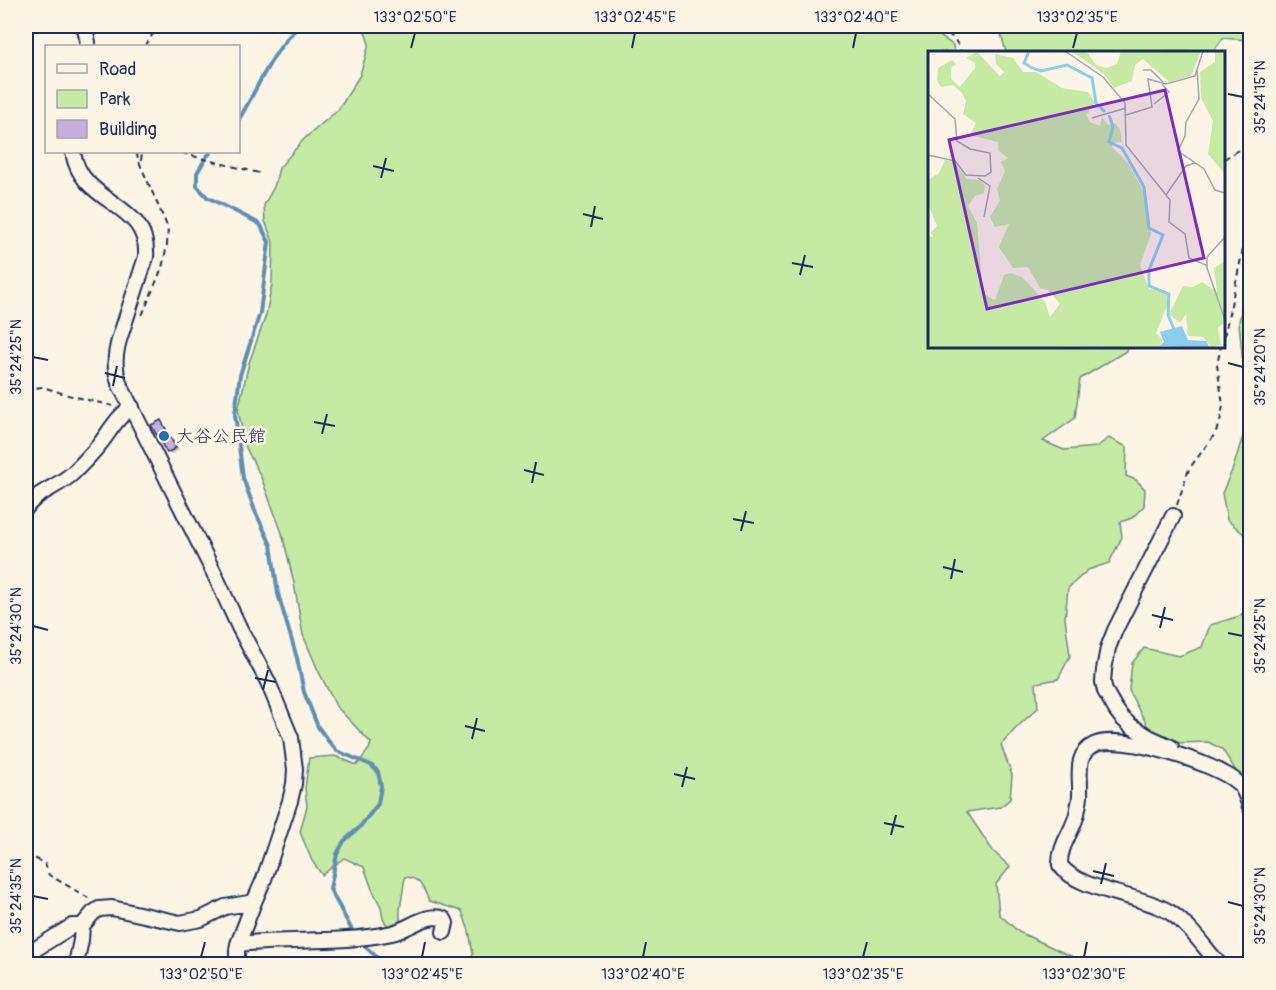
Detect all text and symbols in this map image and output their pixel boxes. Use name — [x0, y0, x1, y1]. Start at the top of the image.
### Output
text: 133°02'50"E — [373, 8, 457, 27]
text: 133°02'45"E — [594, 8, 676, 27]
text: 133°02'40"E — [814, 8, 898, 27]
text: 133°02'35"E — [1036, 8, 1118, 27]
legend — [45, 45, 240, 153]
inset map — [928, 51, 1225, 348]
text: Road — [99, 58, 136, 81]
text: 35°24'15"N — [1251, 60, 1270, 134]
text: Park — [99, 88, 131, 111]
text: Building — [99, 118, 157, 141]
text: 35°24'25"N — [7, 319, 26, 395]
text: 35°24'20"N — [1251, 328, 1270, 406]
place label: 大谷公民館 — [176, 425, 266, 448]
marker: 大谷公民館 — [157, 429, 171, 443]
text: 35°24'30"N — [7, 587, 26, 665]
text: 35°24'25"N — [1251, 598, 1270, 674]
text: 35°24'35"N — [7, 858, 26, 934]
text: 35°24'30"N — [1251, 867, 1270, 945]
text: 133°02'50"E — [159, 965, 243, 984]
text: 133°02'45"E — [381, 965, 463, 984]
text: 133°02'40"E — [601, 965, 685, 984]
text: 133°02'35"E — [822, 965, 904, 984]
text: 133°02'30"E — [1042, 965, 1126, 984]

